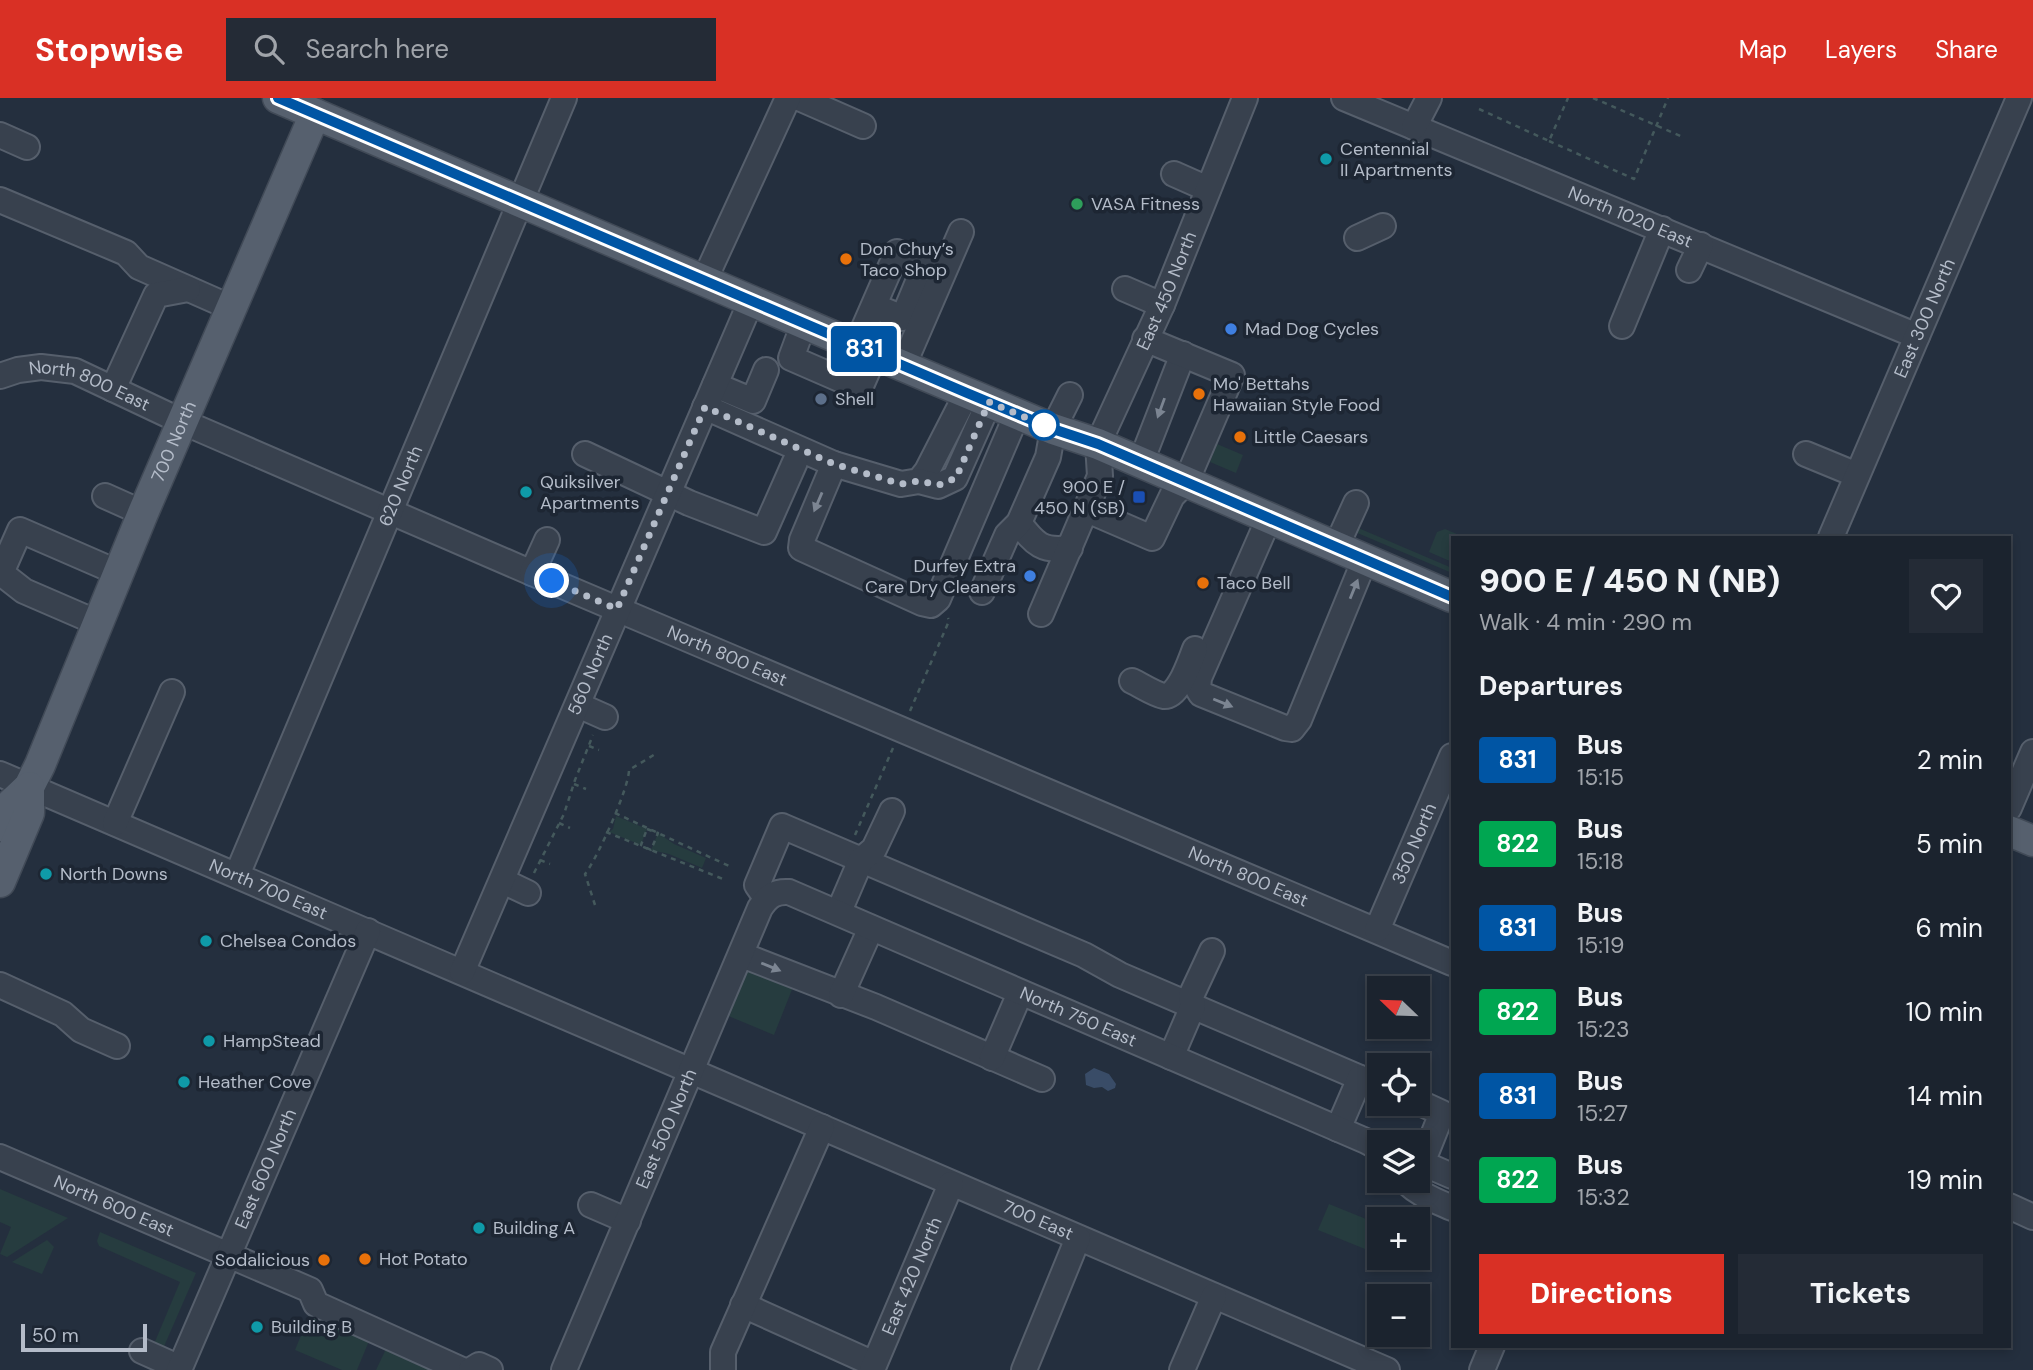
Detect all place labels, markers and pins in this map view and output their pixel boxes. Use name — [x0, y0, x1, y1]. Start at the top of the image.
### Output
place label: Centennial II Apartments — [1340, 137, 1453, 182]
marker: Centennial II Apartments — [1318, 151, 1334, 167]
place label: VASA Fitness — [1091, 192, 1200, 216]
marker: VASA Fitness — [1069, 196, 1085, 212]
place label: Don Chuy’s Taco Shop — [860, 237, 954, 282]
marker: Don Chuy’s Taco Shop — [838, 251, 854, 267]
place label: Mad Dog Cycles — [1245, 317, 1379, 341]
marker: Mad Dog Cycles — [1223, 321, 1239, 337]
place label: Mo' Bettahs Hawaiian Style Food — [1213, 372, 1380, 417]
marker: Mo' Bettahs Hawaiian Style Food — [1191, 386, 1207, 402]
place label: Shell — [835, 387, 874, 411]
marker: Shell — [813, 391, 829, 407]
unlabelled marker — [1029, 410, 1059, 440]
place label: Little Caesars — [1254, 425, 1368, 449]
marker: Little Caesars — [1232, 429, 1248, 445]
place label: Quiksilver Apartments — [540, 470, 639, 515]
place label: 900 E / 450 N (SB) — [1034, 475, 1125, 520]
marker: Quiksilver Apartments — [518, 484, 534, 500]
marker: 900 E / 450 N (SB) — [1131, 489, 1147, 505]
place label: Durfey Extra Care Dry Cleaners — [865, 554, 1016, 599]
marker: Durfey Extra Care Dry Cleaners — [1022, 568, 1038, 584]
place label: Taco Bell — [1217, 571, 1290, 595]
marker: Taco Bell — [1195, 575, 1211, 591]
place label: North Downs — [60, 862, 168, 886]
marker: North Downs — [38, 866, 54, 882]
place label: Chelsea Condos — [220, 929, 356, 953]
marker: Chelsea Condos — [198, 933, 214, 949]
place label: HampStead — [223, 1029, 321, 1053]
marker: HampStead — [201, 1033, 217, 1049]
place label: Heather Cove — [198, 1070, 312, 1094]
marker: Heather Cove — [176, 1074, 192, 1090]
place label: Building A — [493, 1216, 575, 1240]
marker: Building A — [471, 1220, 487, 1236]
place label: Hot Potato — [379, 1247, 468, 1271]
place label: Sodalicious — [215, 1248, 310, 1272]
marker: Hot Potato — [357, 1251, 373, 1267]
marker: Sodalicious — [316, 1252, 332, 1268]
place label: Building B — [271, 1315, 352, 1339]
marker: Building B — [249, 1319, 265, 1335]

